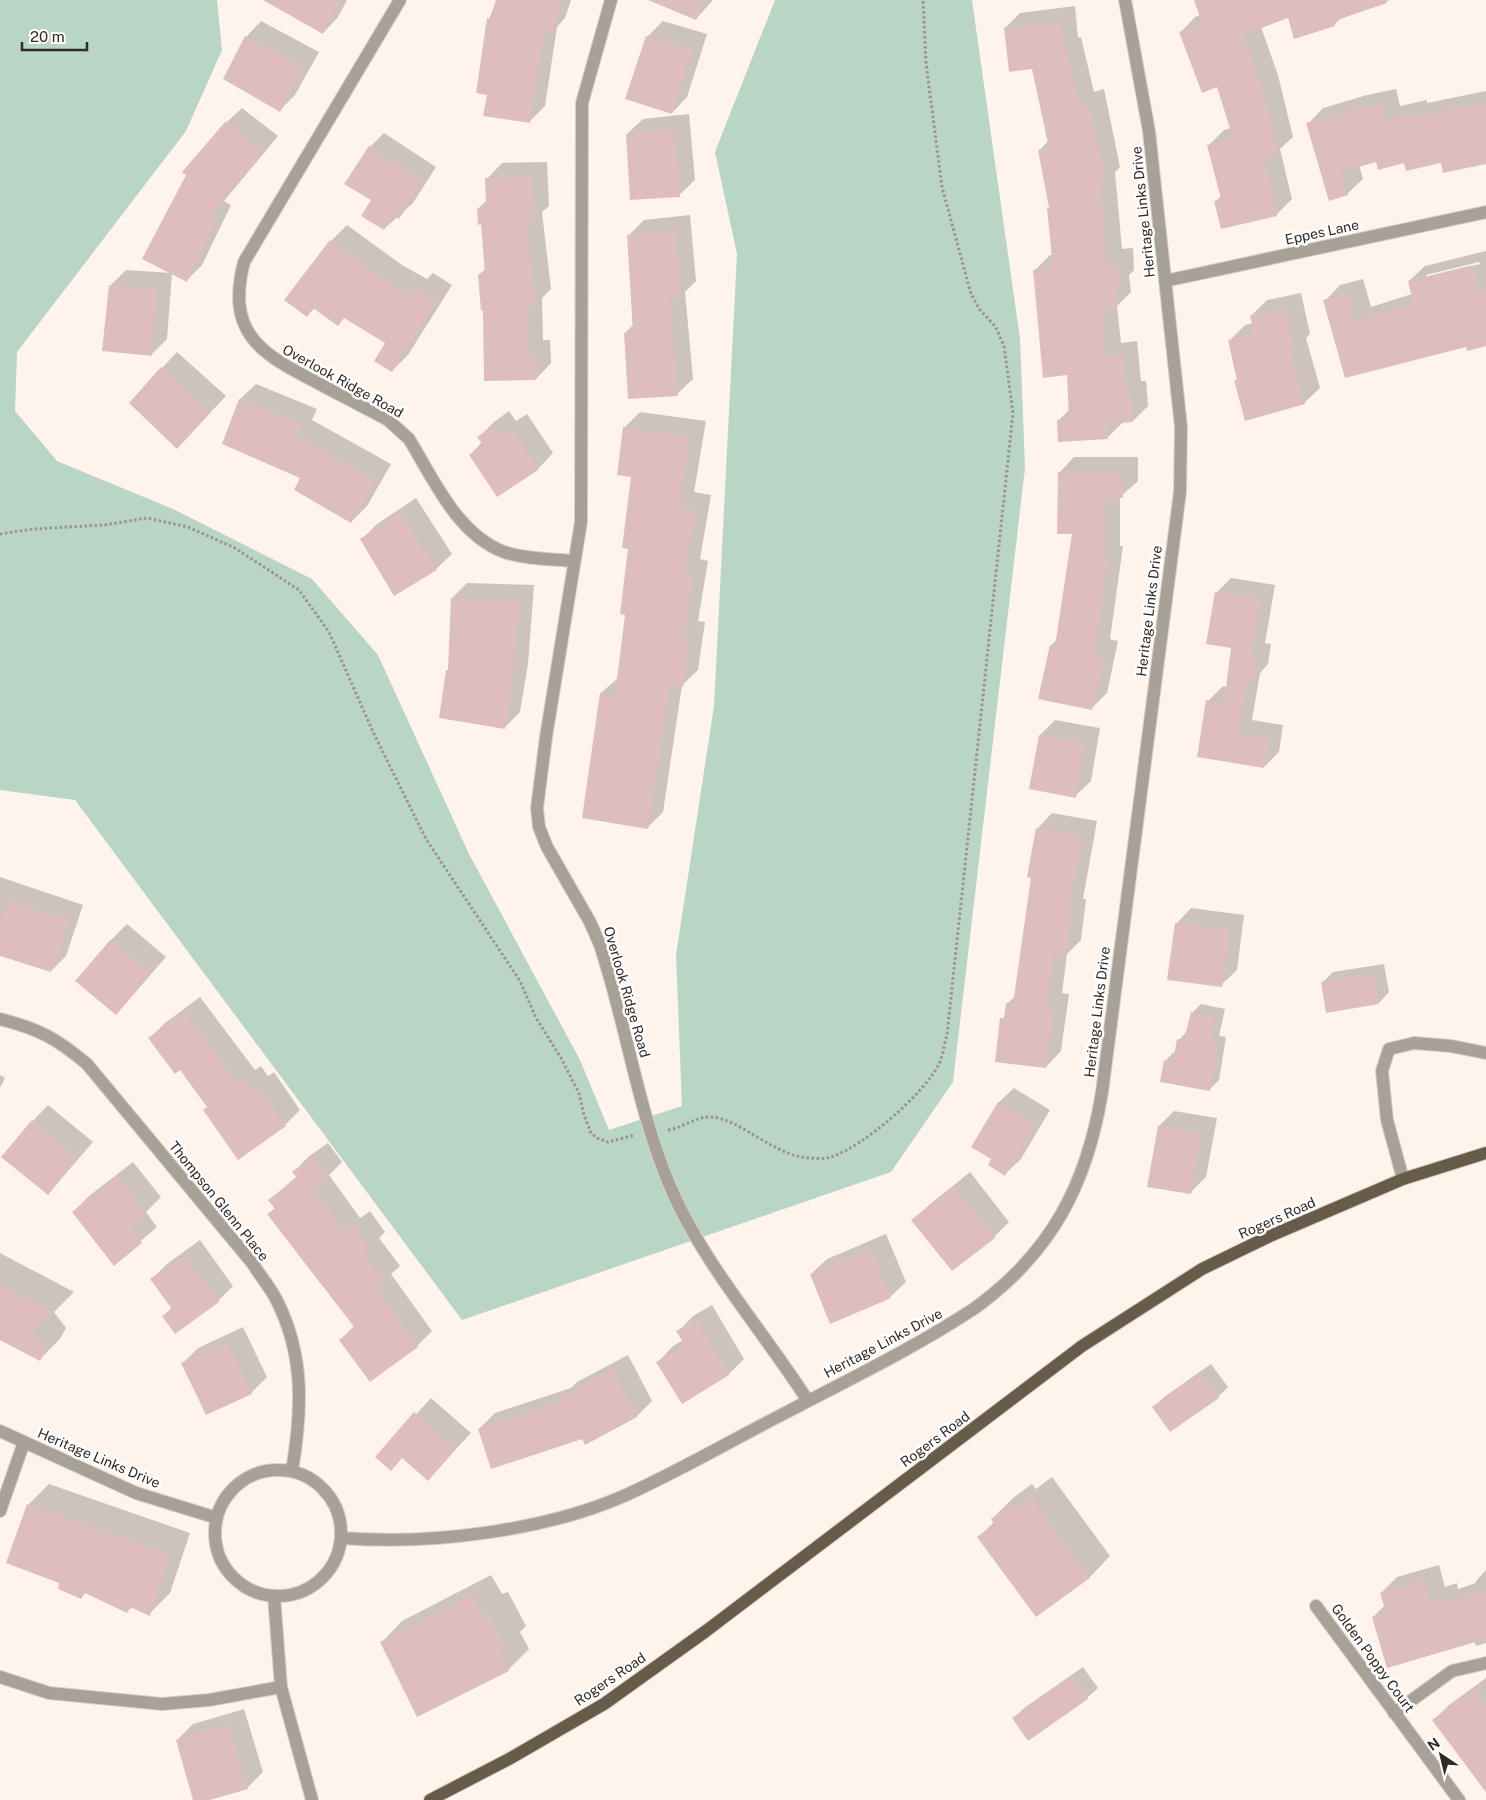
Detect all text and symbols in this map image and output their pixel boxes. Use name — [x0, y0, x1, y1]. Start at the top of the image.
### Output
scale bar — [22, 20, 88, 52]
text: 20 m — [30, 28, 65, 45]
street label: Heritage Links Drive — [1128, 146, 1158, 278]
street label: Eppes Lane — [1284, 216, 1360, 248]
street label: Overlook Ridge Road — [280, 341, 406, 421]
street label: Heritage Links Drive — [1133, 545, 1165, 677]
street label: Overlook Ridge Road — [601, 925, 653, 1059]
street label: Heritage Links Drive — [1081, 946, 1113, 1078]
street label: Thompson Glenn Place — [166, 1138, 272, 1264]
street label: Rogers Road — [1236, 1194, 1318, 1242]
street label: Heritage Links Drive — [821, 1305, 945, 1381]
street label: Rogers Road — [897, 1408, 973, 1470]
street label: Heritage Links Drive — [35, 1425, 163, 1491]
street label: Golden Poppy Court — [1328, 1601, 1418, 1715]
street label: Rogers Road — [571, 1649, 649, 1709]
north arrow — [1416, 1730, 1466, 1780]
text: N — [1424, 1735, 1443, 1754]

